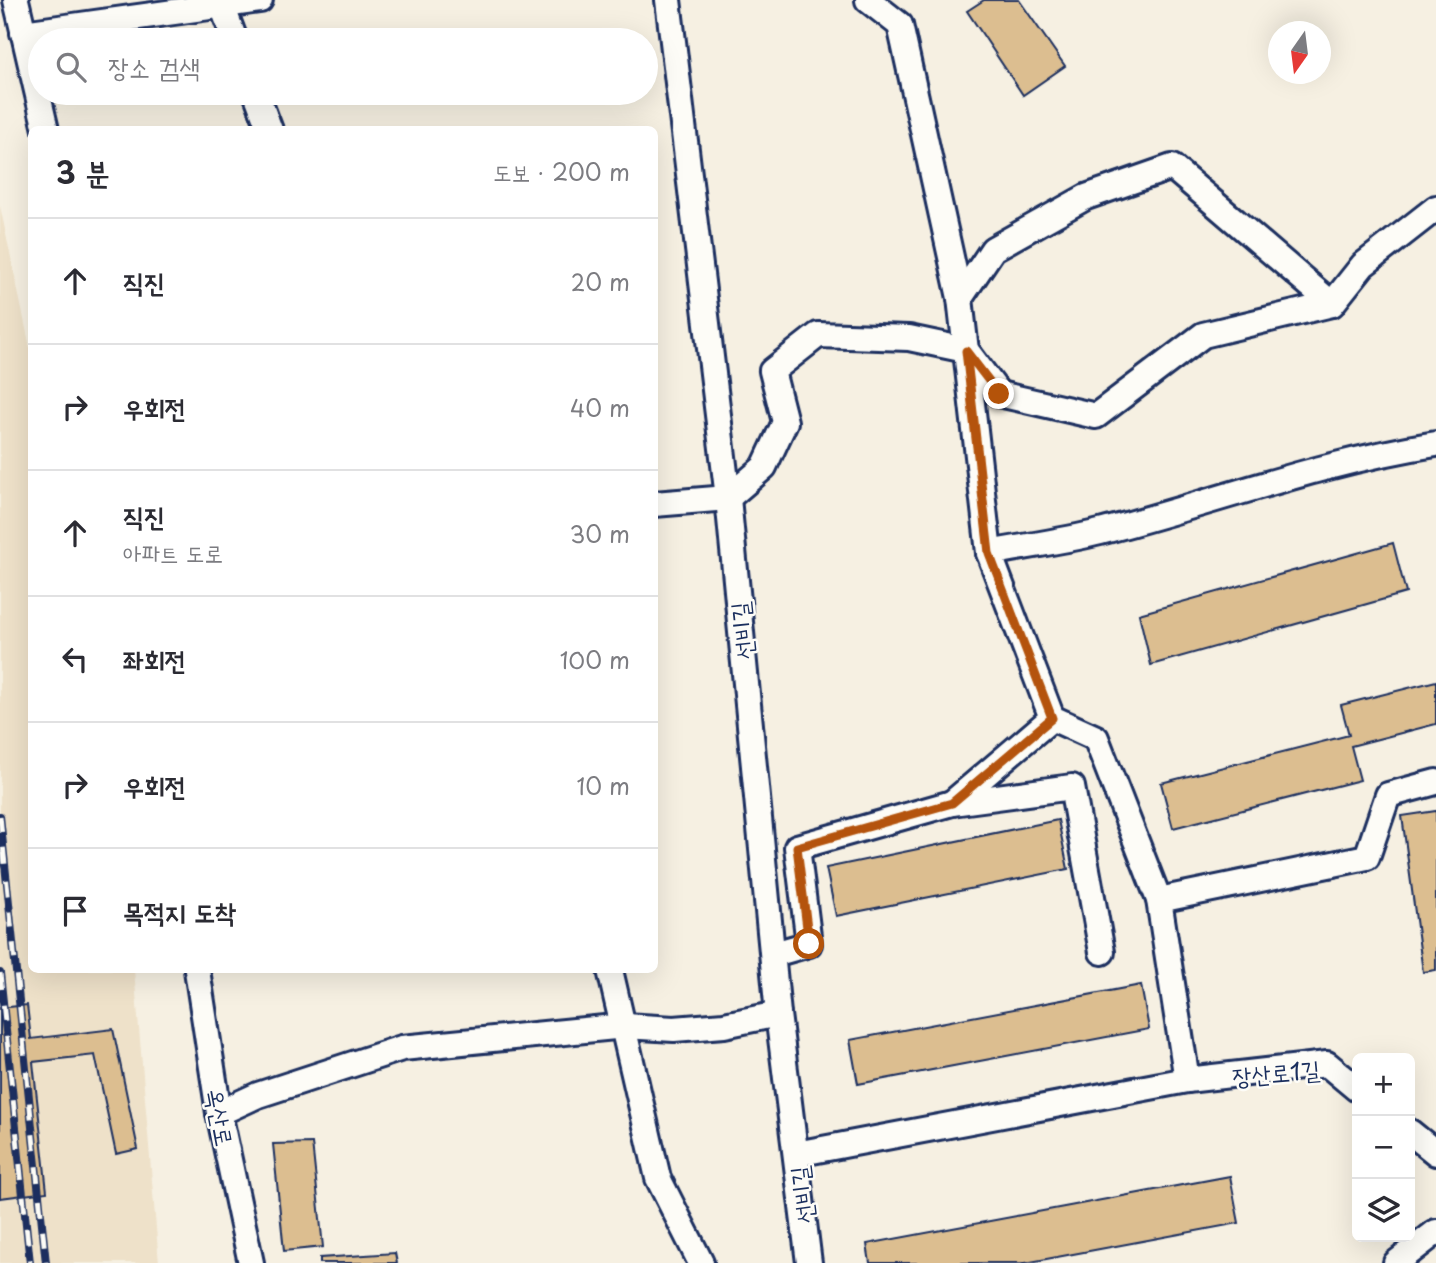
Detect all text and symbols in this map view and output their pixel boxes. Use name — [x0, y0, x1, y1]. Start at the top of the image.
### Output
north arrow — [1268, 21, 1331, 84]
search box — [28, 28, 658, 105]
text: 장소 검색 — [108, 47, 200, 86]
icon: search — [52, 48, 90, 86]
text: 3 분 — [56, 149, 109, 194]
text: 도보 · 200 m — [493, 154, 630, 189]
icon: ahead — [56, 262, 94, 300]
text: 직진 — [123, 262, 165, 301]
text: 20 m — [571, 264, 630, 299]
route end — [983, 378, 1014, 409]
icon: right — [56, 388, 94, 426]
text: 우회전 — [123, 388, 186, 427]
text: 40 m — [570, 390, 630, 425]
text: 직진 — [123, 496, 165, 535]
icon: ahead — [56, 514, 94, 552]
text: 30 m — [569, 516, 630, 551]
text: 아파트 도로 — [123, 535, 223, 570]
street label: 선비길 — [720, 600, 762, 662]
icon: left — [56, 640, 94, 678]
text: 좌회전 — [123, 640, 186, 679]
text: 100 m — [560, 642, 630, 677]
icon: right — [56, 766, 94, 804]
text: 우회전 — [123, 766, 186, 805]
text: 10 m — [576, 768, 630, 803]
icon: arrive — [56, 892, 94, 930]
text: 목적지 도착 — [123, 892, 236, 931]
route start — [793, 928, 824, 959]
street label: 장산로1길 — [1231, 1050, 1321, 1094]
map controls — [1352, 1053, 1415, 1242]
button: + — [1352, 1053, 1415, 1116]
street label: 옥산로 — [198, 1085, 244, 1149]
button: − — [1352, 1116, 1415, 1179]
street label: 선비길 — [780, 1164, 822, 1226]
button: layers — [1352, 1179, 1415, 1242]

